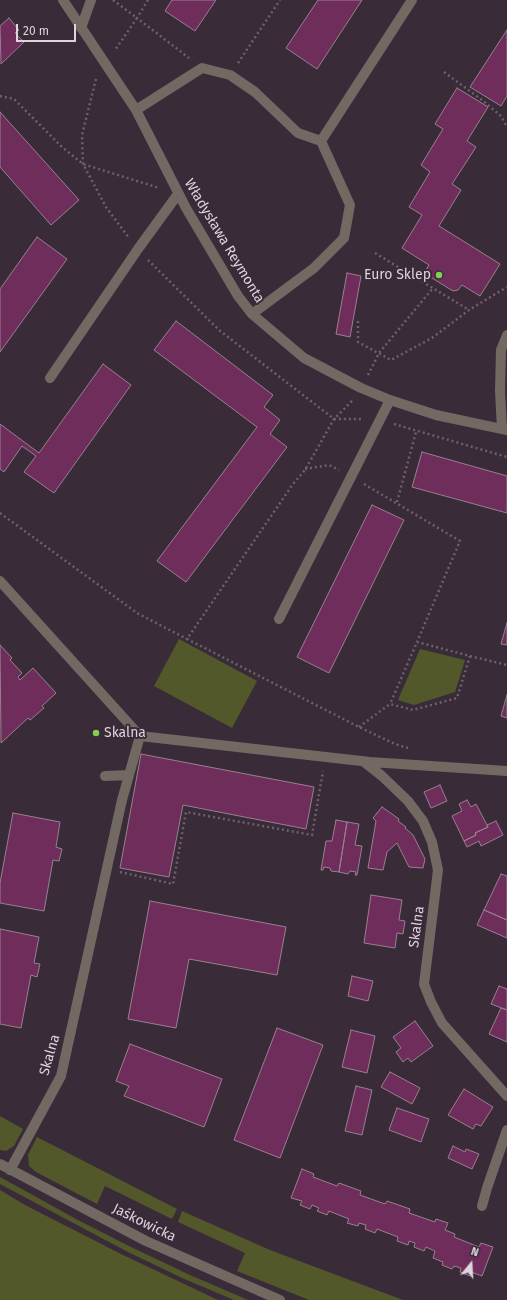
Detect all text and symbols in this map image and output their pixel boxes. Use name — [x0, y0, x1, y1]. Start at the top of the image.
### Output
scale bar — [18, 16, 78, 42]
text: 20 m — [23, 24, 49, 38]
street label: Władysława Reymonta — [180, 176, 268, 306]
place label: Euro Sklep — [364, 267, 431, 283]
marker: Euro Sklep — [434, 270, 444, 280]
place label: Skalna — [104, 725, 146, 741]
marker: Skalna — [91, 728, 101, 738]
street label: Skalna — [406, 905, 428, 949]
street label: Skalna — [36, 1033, 64, 1077]
street label: Jaśkowicka — [109, 1200, 179, 1246]
north arrow — [451, 1244, 491, 1284]
text: N — [469, 1245, 480, 1259]

